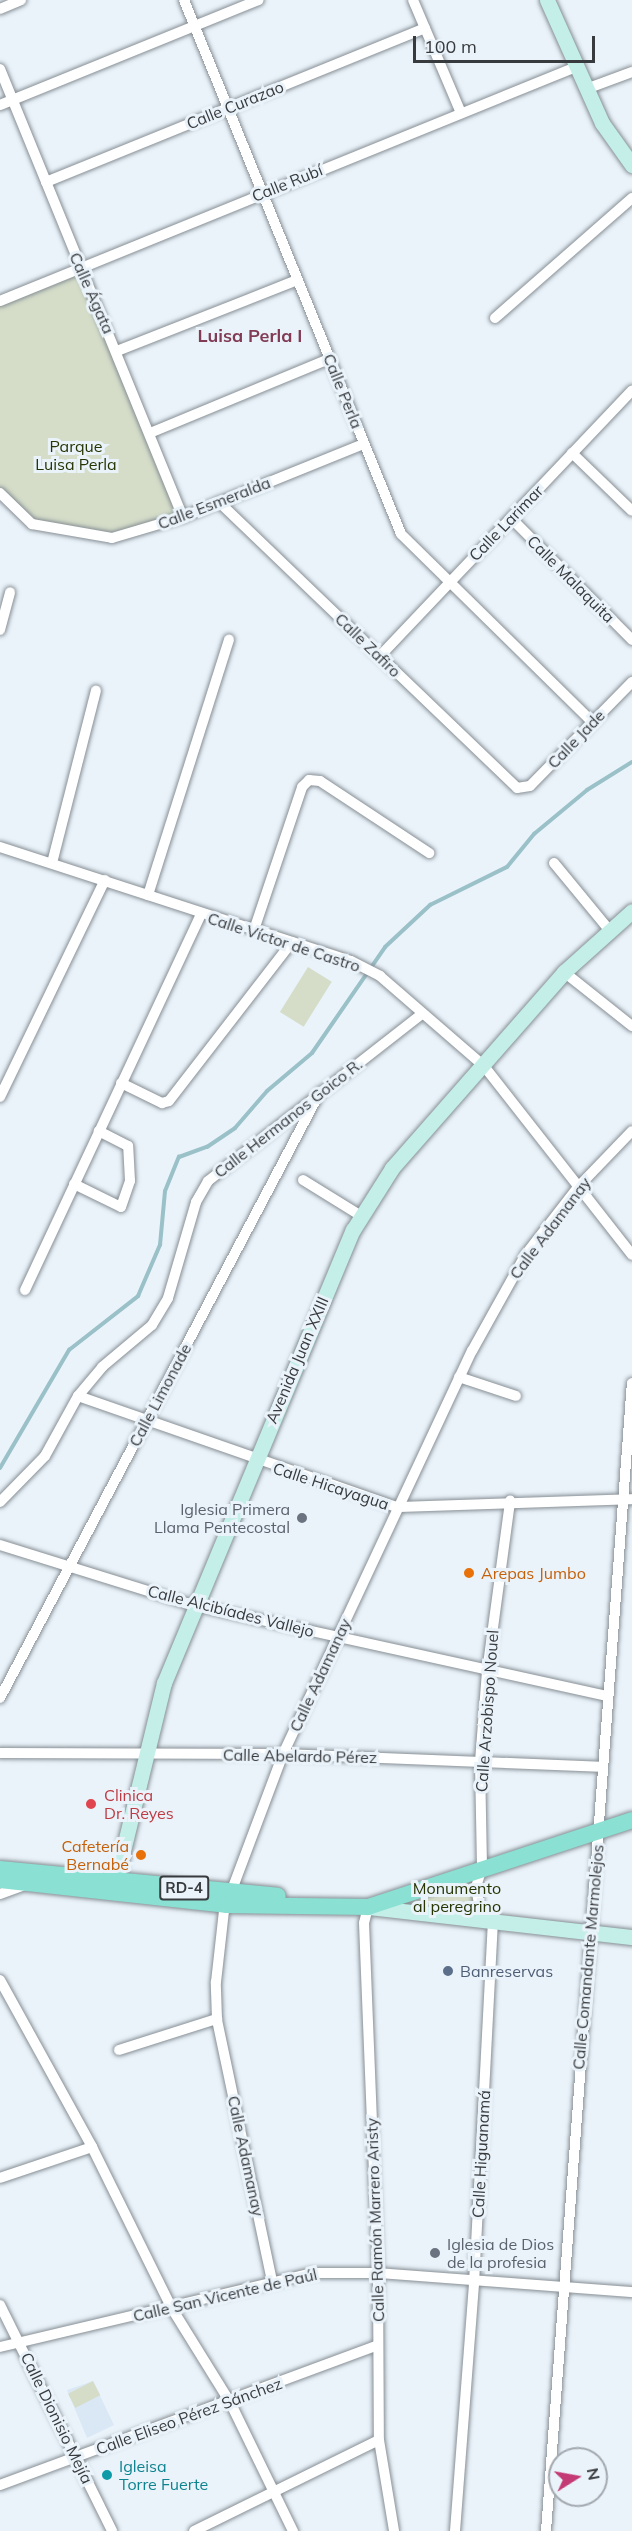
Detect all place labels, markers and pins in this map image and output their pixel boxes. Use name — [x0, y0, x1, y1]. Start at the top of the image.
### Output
place label: Iglesia Primera Llama Pentecostal — [154, 1499, 290, 1537]
marker: Iglesia Primera Llama Pentecostal — [295, 1511, 309, 1525]
place label: Arepas Jumbo — [481, 1563, 586, 1583]
marker: Arepas Jumbo — [462, 1566, 476, 1580]
place label: Clinica Dr. Reyes — [104, 1785, 174, 1823]
marker: Clinica Dr. Reyes — [82, 1795, 100, 1813]
place label: Cafetería Bernabé — [61, 1836, 129, 1874]
marker: Cafetería Bernabé — [134, 1848, 148, 1862]
place label: Banreservas — [460, 1961, 553, 1981]
marker: Banreservas — [441, 1964, 455, 1978]
place label: Iglesia de Dios de la profesia — [447, 2234, 554, 2272]
marker: Iglesia de Dios de la profesia — [428, 2246, 442, 2260]
place label: Igleisa Torre Fuerte — [119, 2456, 208, 2494]
marker: Igleisa Torre Fuerte — [100, 2468, 114, 2482]

